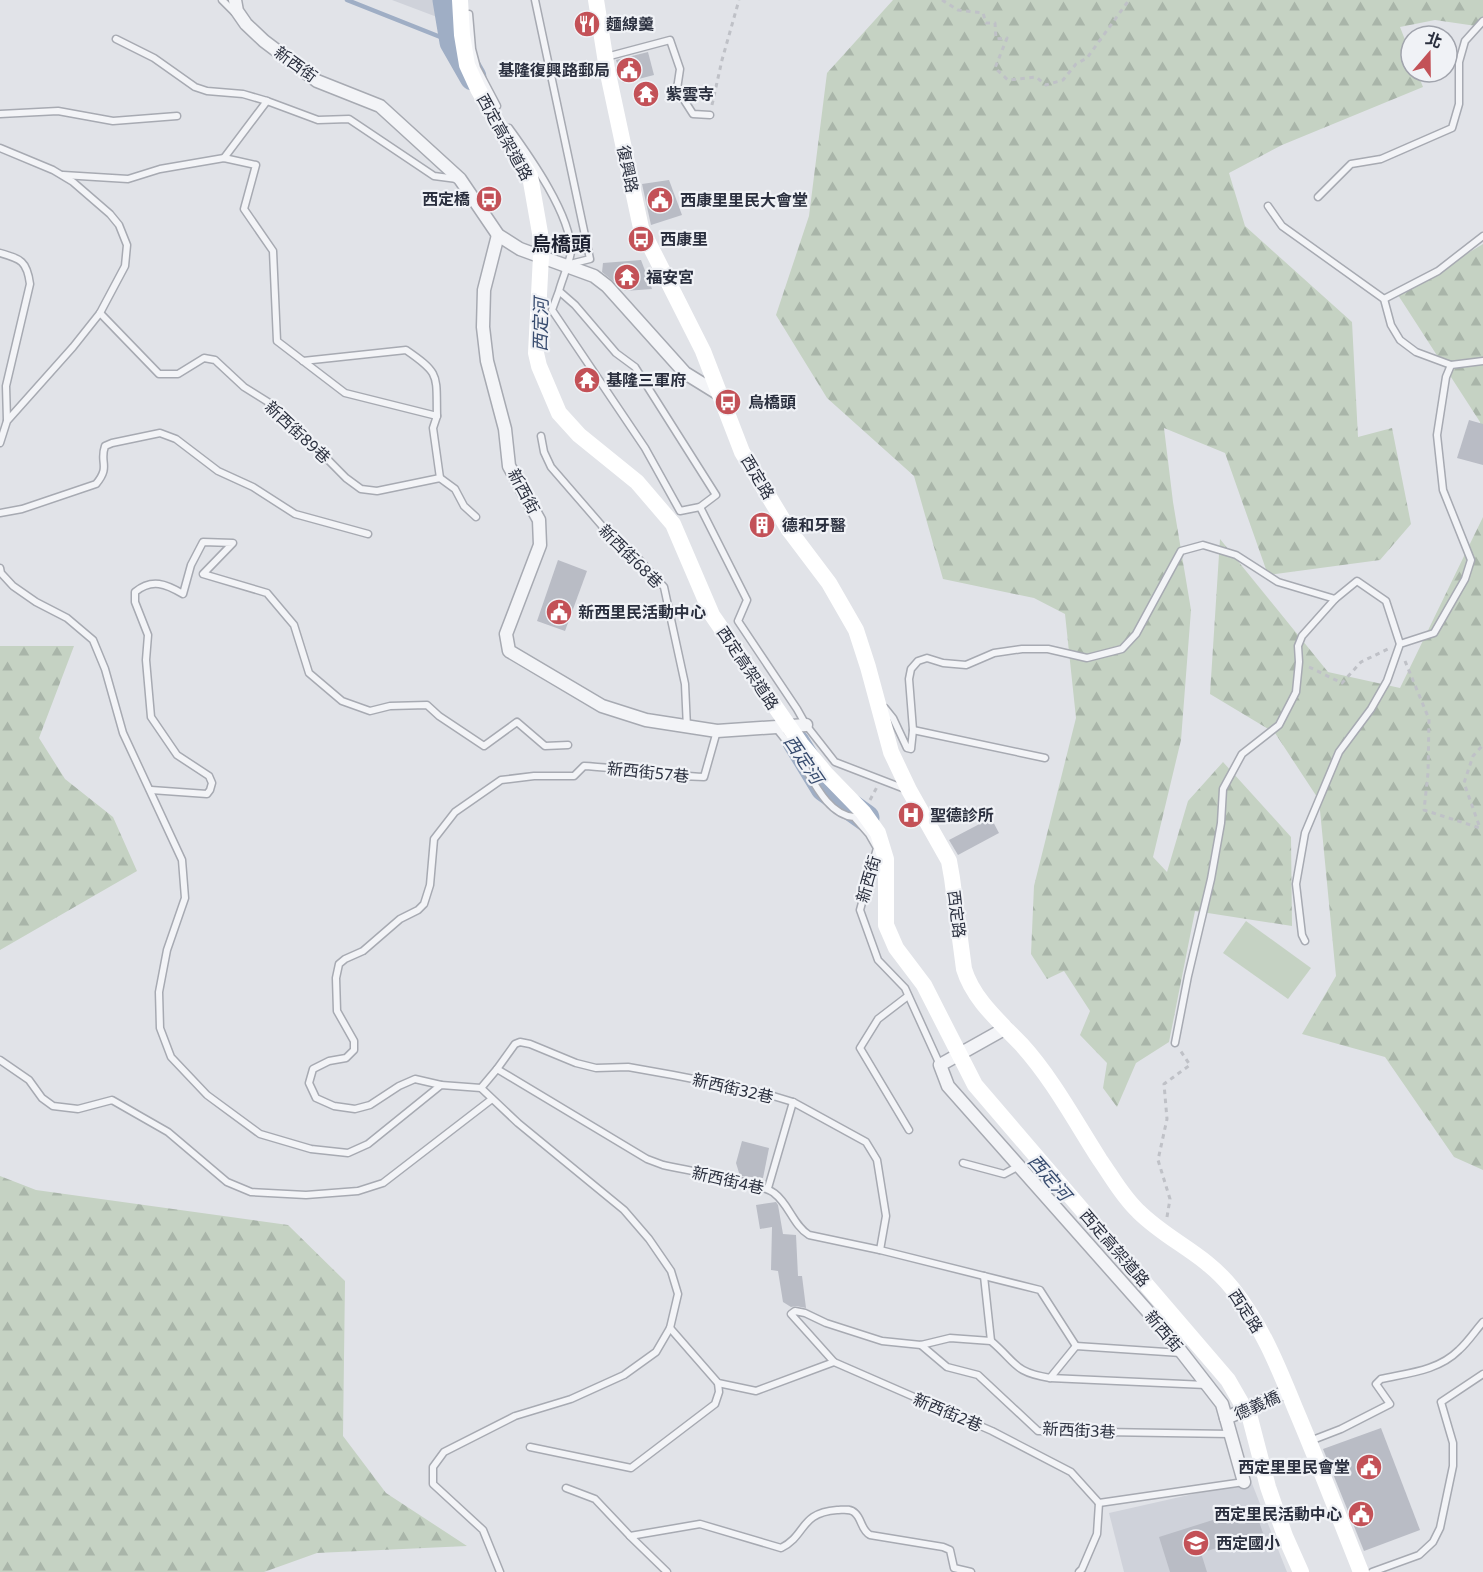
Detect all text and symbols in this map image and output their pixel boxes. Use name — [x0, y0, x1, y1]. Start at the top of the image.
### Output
restaurant icon: 麵線羹 — [572, 9, 602, 39]
place label: 麵線羹 — [606, 13, 654, 35]
north arrow — [1399, 24, 1459, 84]
text: 北 — [1423, 27, 1445, 53]
street label: 新西街 — [270, 41, 322, 87]
public building icon: 基隆復興路郵局 — [614, 55, 644, 85]
place label: 基隆復興路郵局 — [498, 59, 610, 81]
temple icon: 紫雲寺 — [631, 79, 661, 109]
place label: 紫雲寺 — [666, 83, 714, 105]
street label: 西定高架道路 — [472, 90, 538, 184]
street label: 復興路 — [612, 143, 644, 195]
bus stop icon: 西定橋 — [474, 184, 504, 214]
public building icon: 西康里里民大會堂 — [645, 185, 675, 215]
place label: 西定橋 — [422, 188, 470, 210]
place label: 西康里里民大會堂 — [680, 189, 808, 211]
bus stop icon: 西康里 — [626, 224, 656, 254]
place label: 西康里 — [660, 228, 708, 250]
district label: 烏橋頭 — [531, 230, 591, 257]
temple icon: 福安宮 — [612, 262, 642, 292]
place label: 福安宮 — [646, 266, 694, 288]
water label: 西定河 — [528, 295, 553, 352]
temple icon: 基隆三軍府 — [572, 365, 602, 395]
place label: 基隆三軍府 — [606, 369, 686, 391]
bus stop icon: 烏橋頭 — [713, 387, 743, 417]
place label: 烏橋頭 — [748, 391, 796, 413]
street label: 新西街89巷 — [260, 396, 336, 468]
street label: 西定路 — [736, 451, 780, 503]
street label: 新西街 — [503, 465, 545, 517]
building icon: 德和牙醫 — [747, 510, 777, 540]
place label: 德和牙醫 — [782, 514, 846, 536]
street label: 新西街68巷 — [594, 519, 668, 593]
public building icon: 新西里民活動中心 — [544, 597, 574, 627]
place label: 新西里民活動中心 — [578, 601, 706, 623]
street label: 西定高架道路 — [712, 622, 784, 714]
water label: 西定河 — [779, 730, 831, 791]
street label: 新西街57巷 — [606, 757, 690, 787]
hospital icon: 聖德診所 — [896, 800, 926, 830]
place label: 聖德診所 — [930, 804, 994, 826]
street label: 新西街 — [851, 853, 885, 905]
street label: 西定路 — [943, 889, 971, 939]
street label: 新西街32巷 — [690, 1068, 776, 1108]
water label: 西定河 — [1023, 1149, 1079, 1208]
street label: 新西街4巷 — [690, 1161, 766, 1199]
street label: 西定高架道路 — [1075, 1205, 1155, 1291]
street label: 西定路 — [1224, 1285, 1268, 1337]
street label: 新西街 — [1140, 1306, 1188, 1356]
street label: 德義橋 — [1231, 1385, 1283, 1425]
street label: 新西街2巷 — [910, 1388, 986, 1436]
street label: 新西街3巷 — [1042, 1417, 1116, 1443]
public building icon: 西定里里民會堂 — [1354, 1452, 1384, 1482]
place label: 西定里里民會堂 — [1238, 1456, 1350, 1478]
public building icon: 西定里民活動中心 — [1346, 1499, 1376, 1529]
place label: 西定里民活動中心 — [1214, 1503, 1342, 1525]
school or university icon: 西定國小 — [1181, 1528, 1211, 1558]
place label: 西定國小 — [1216, 1532, 1280, 1554]

